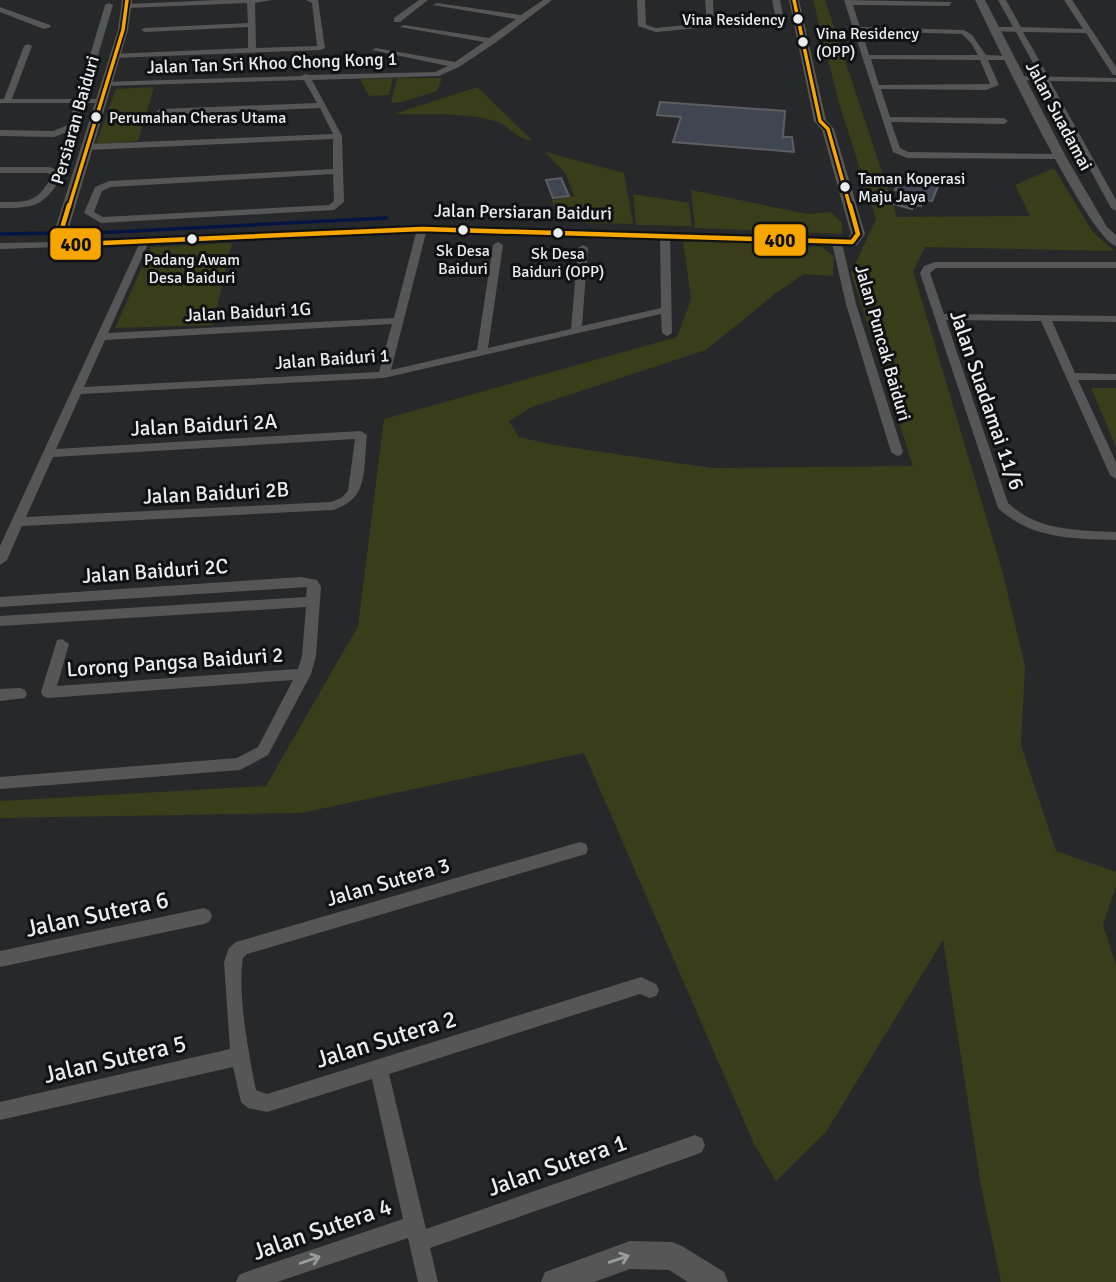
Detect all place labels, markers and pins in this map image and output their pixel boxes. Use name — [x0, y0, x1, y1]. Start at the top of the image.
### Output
place label: Vina Residency — [682, 10, 786, 30]
marker: Vina Residency — [791, 12, 805, 26]
place label: Vina Residency (OPP) — [816, 24, 919, 62]
marker: Vina Residency (OPP) — [796, 35, 810, 49]
place label: Perumahan Cheras Utama — [109, 108, 286, 128]
marker: Perumahan Cheras Utama — [89, 110, 103, 124]
place label: Taman Koperasi Maju Jaya — [858, 169, 965, 207]
marker: Taman Koperasi Maju Jaya — [838, 180, 852, 194]
marker: Sk Desa Baiduri — [456, 223, 470, 237]
marker: Sk Desa Baiduri (OPP) — [551, 226, 565, 240]
marker: Padang Awam Desa Baiduri — [185, 232, 199, 246]
place label: Sk Desa Baiduri — [436, 241, 490, 279]
place label: Sk Desa Baiduri (OPP) — [512, 244, 604, 282]
place label: Padang Awam Desa Baiduri — [144, 250, 240, 288]

